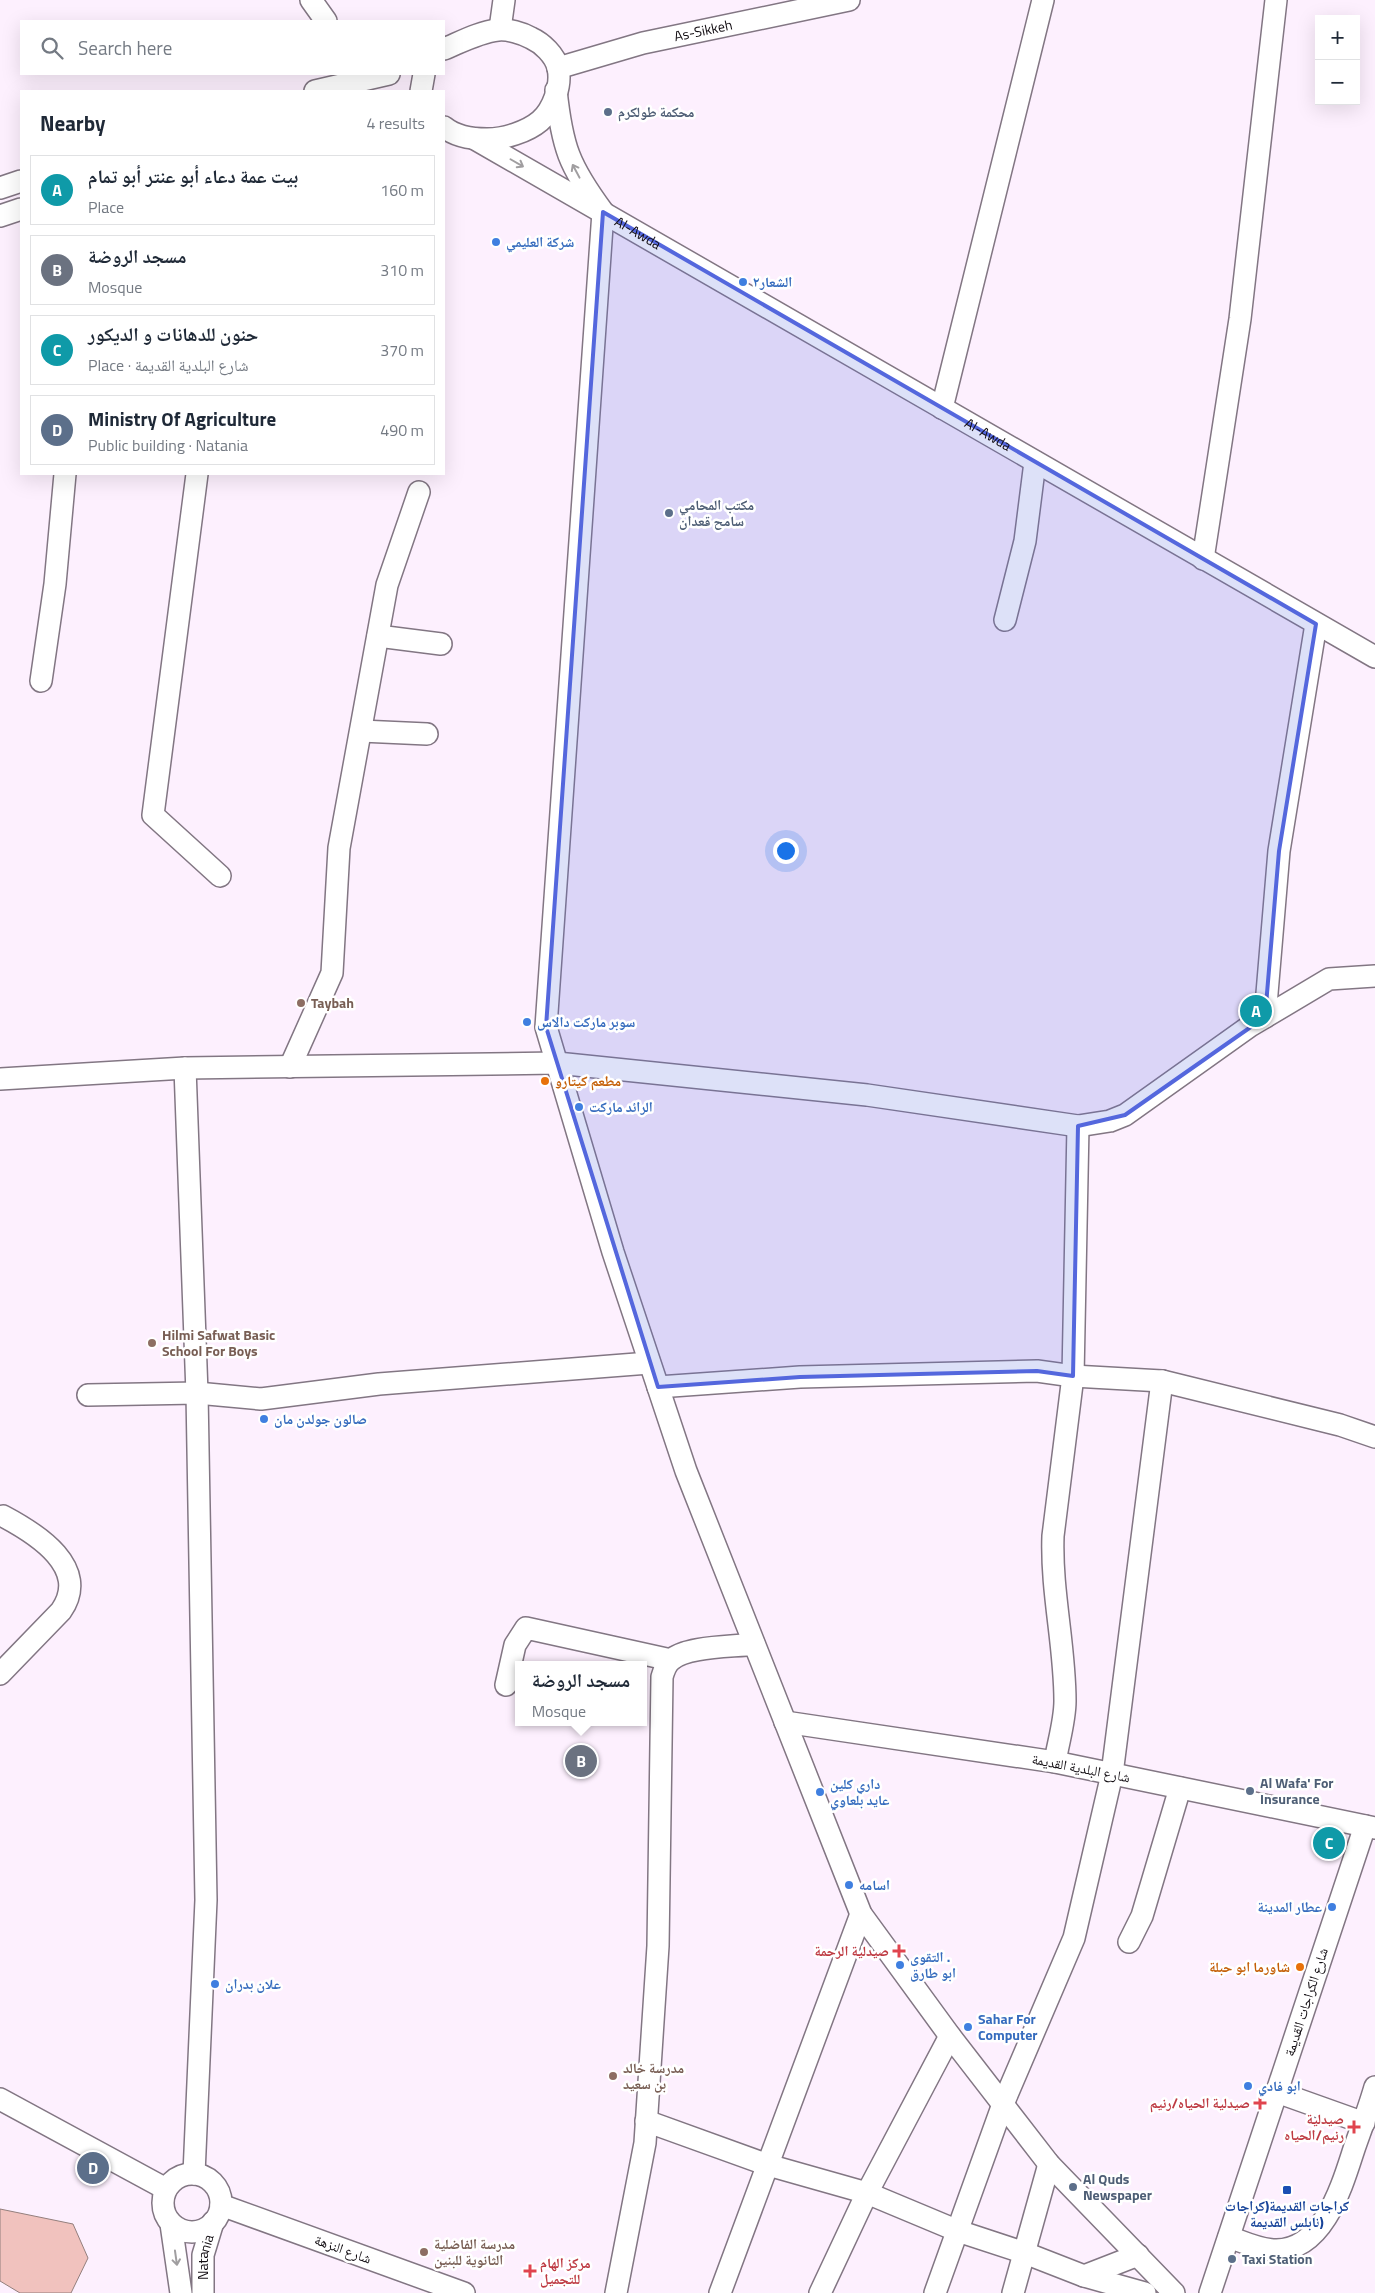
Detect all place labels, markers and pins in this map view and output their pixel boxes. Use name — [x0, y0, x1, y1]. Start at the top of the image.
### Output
place label: محكمة طولكرم — [618, 101, 694, 122]
marker: محكمة طولكرم — [602, 106, 614, 118]
place label: شركة العليمي — [506, 231, 575, 253]
marker: شركة العليمي — [490, 236, 502, 248]
place label: الشعار٢ — [753, 271, 792, 292]
marker: الشعار٢ — [737, 276, 749, 288]
place label: مكتب المحامي سامح قعدان — [679, 494, 754, 531]
marker: مكتب المحامي سامح قعدان — [663, 507, 675, 519]
place label: Taybah — [311, 992, 354, 1013]
pin: A — [1240, 992, 1272, 1030]
marker: Taybah — [295, 997, 307, 1009]
place label: سوبر ماركت دالاس — [537, 1011, 636, 1032]
marker: سوبر ماركت دالاس — [521, 1016, 533, 1028]
place label: مطعم كيتارو — [555, 1070, 621, 1091]
marker: مطعم كيتارو — [539, 1075, 551, 1087]
place label: الرائد ماركت — [589, 1096, 653, 1117]
marker: الرائد ماركت — [573, 1101, 585, 1113]
place label: Hilmi Safwat Basic School For Boys — [162, 1324, 275, 1361]
marker: Hilmi Safwat Basic School For Boys — [146, 1337, 158, 1349]
place label: صالون جولدن مان — [274, 1408, 367, 1429]
marker: صالون جولدن مان — [258, 1413, 270, 1425]
pin: B — [565, 1742, 597, 1780]
place label: Al Wafa' For Insurance — [1260, 1772, 1334, 1809]
place label: داري كلين عايد بلعاوي — [830, 1773, 889, 1811]
marker: Al Wafa' For Insurance — [1244, 1785, 1256, 1797]
marker: داري كلين عايد بلعاوي — [814, 1786, 826, 1798]
pin: C — [1313, 1824, 1345, 1862]
place label: اسامه — [859, 1874, 890, 1895]
marker: اسامه — [843, 1879, 855, 1891]
place label: عطار المدينة — [1257, 1896, 1322, 1917]
marker: عطار المدينة — [1326, 1901, 1338, 1913]
place label: صيدلية الرحمة — [814, 1940, 889, 1961]
marker: صيدلية الرحمة — [893, 1945, 905, 1957]
place label: التقوى . ابو طارق — [910, 1946, 956, 1983]
place label: شاورما ابو حبلة — [1209, 1956, 1290, 1977]
marker: التقوى . ابو طارق — [894, 1959, 906, 1971]
marker: شاورما ابو حبلة — [1294, 1961, 1306, 1973]
place label: علان بدران — [225, 1973, 281, 1994]
marker: علان بدران — [209, 1978, 221, 1990]
place label: Sahar For Computer — [978, 2008, 1038, 2045]
marker: Sahar For Computer — [962, 2021, 974, 2033]
place label: مدرسة خالد بن سعيد — [623, 2057, 684, 2094]
marker: مدرسة خالد بن سعيد — [607, 2070, 619, 2082]
place label: ابو فادي — [1258, 2075, 1301, 2097]
marker: ابو فادي — [1242, 2080, 1254, 2092]
place label: صيدلية الحياه/رنيم — [1150, 2092, 1250, 2113]
marker: صيدلية الحياه/رنيم — [1254, 2097, 1266, 2109]
place label: صيدلية رنيم/الحياه — [1284, 2108, 1344, 2145]
marker: صيدلية رنيم/الحياه — [1348, 2121, 1360, 2133]
pin: D — [77, 2149, 109, 2187]
place label: Al Quds Newspaper — [1083, 2168, 1152, 2205]
marker: Al Quds Newspaper — [1067, 2181, 1079, 2193]
marker: كراجات القديمة(كراجات نابلس القديمة) — [1281, 2184, 1293, 2196]
place label: كراجات القديمة(كراجات نابلس القديمة) — [1225, 2195, 1349, 2232]
place label: مدرسة الفاضلية الثانوية للبنين — [434, 2233, 515, 2270]
marker: مدرسة الفاضلية الثانوية للبنين — [418, 2246, 430, 2258]
place label: Taxi Station — [1242, 2248, 1313, 2269]
place label: مركز الهام للتجميل — [540, 2252, 591, 2289]
marker: Taxi Station — [1226, 2253, 1238, 2265]
marker: مركز الهام للتجميل — [524, 2265, 536, 2277]

